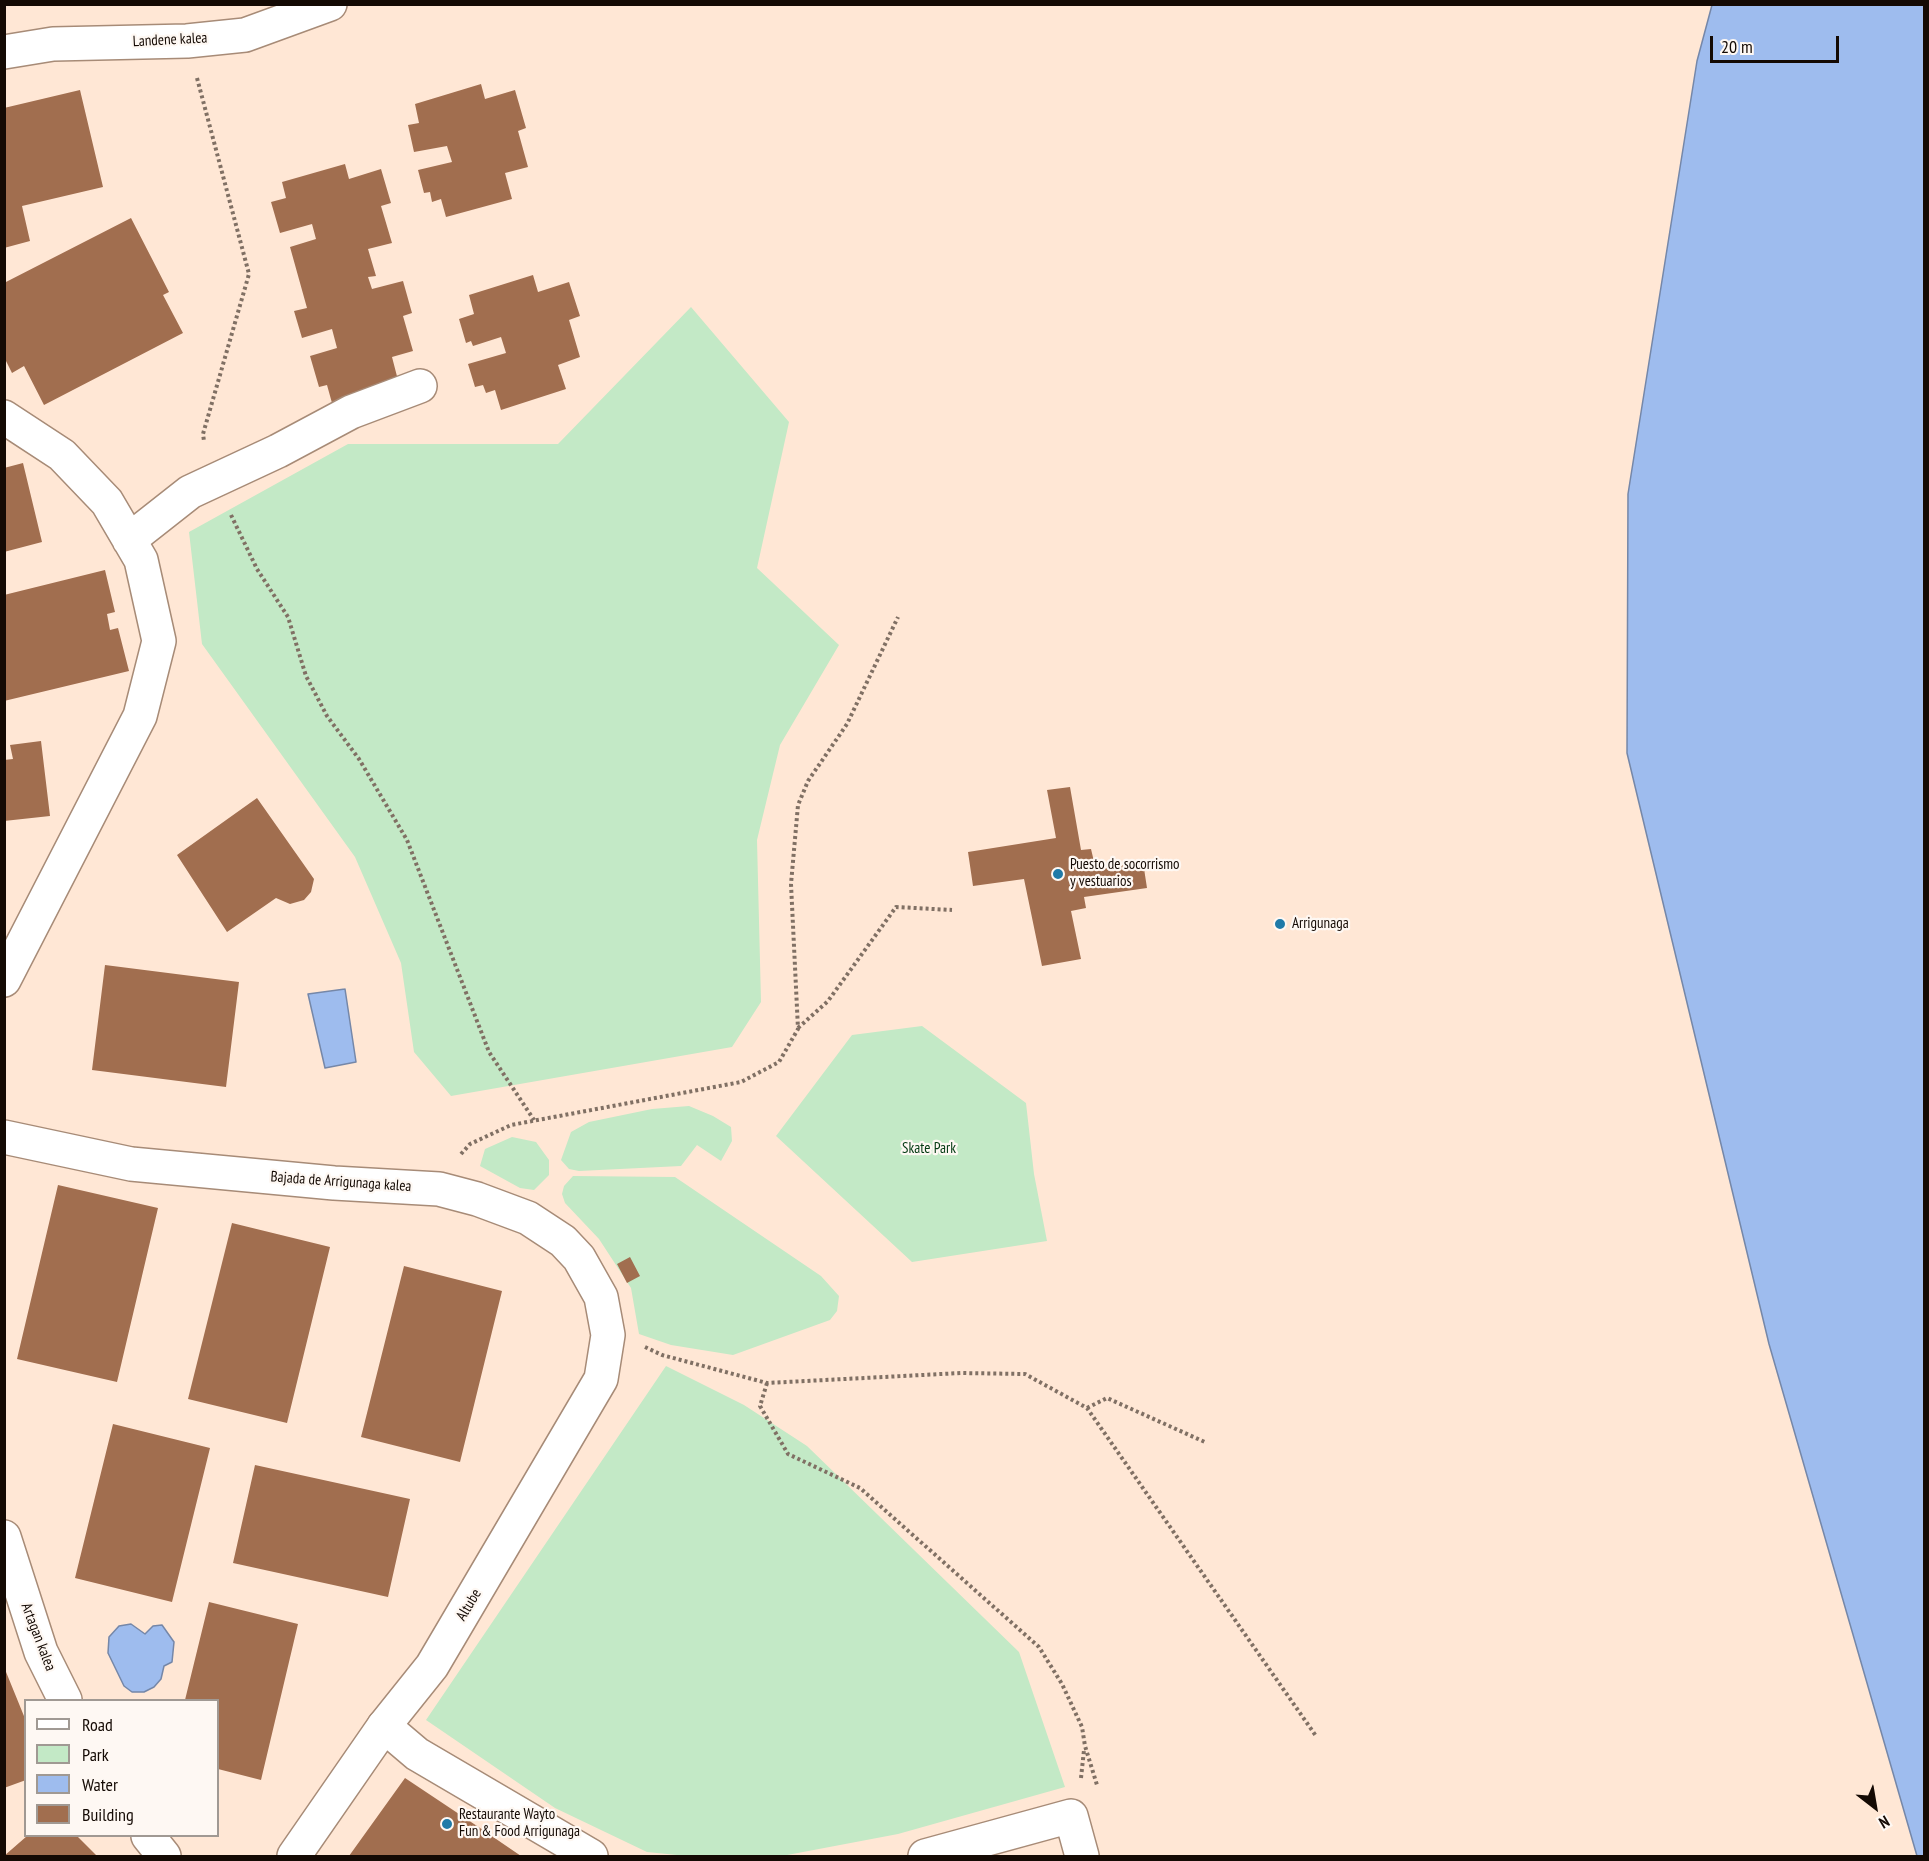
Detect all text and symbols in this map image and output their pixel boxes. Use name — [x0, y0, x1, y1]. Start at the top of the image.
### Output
scale bar — [1713, 24, 1842, 62]
street label: Landene kalea — [132, 29, 208, 51]
text: 20 m — [1721, 35, 1753, 58]
place label: Puesto de socorrismo y vestuarios — [1070, 856, 1180, 891]
marker: Puesto de socorrismo y vestuarios — [1051, 867, 1065, 881]
place label: Arrigunaga — [1292, 915, 1349, 933]
marker: Arrigunaga — [1273, 917, 1287, 931]
park label: Skate Park — [902, 1140, 956, 1158]
street label: Bajada de Arrigunaga kalea — [270, 1168, 412, 1196]
street label: Altube — [453, 1586, 485, 1624]
street label: Artagan kalea — [17, 1600, 59, 1674]
legend — [24, 1699, 219, 1837]
text: Road — [82, 1713, 113, 1736]
text: Park — [82, 1743, 109, 1766]
text: Water — [82, 1773, 118, 1796]
north arrow — [1845, 1777, 1905, 1837]
text: Building — [82, 1803, 134, 1826]
place label: Restaurante Wayto Fun & Food Arrigunaga — [459, 1806, 580, 1841]
text: N — [1875, 1812, 1893, 1833]
marker: Restaurante Wayto Fun & Food Arrigunaga — [440, 1817, 454, 1831]

